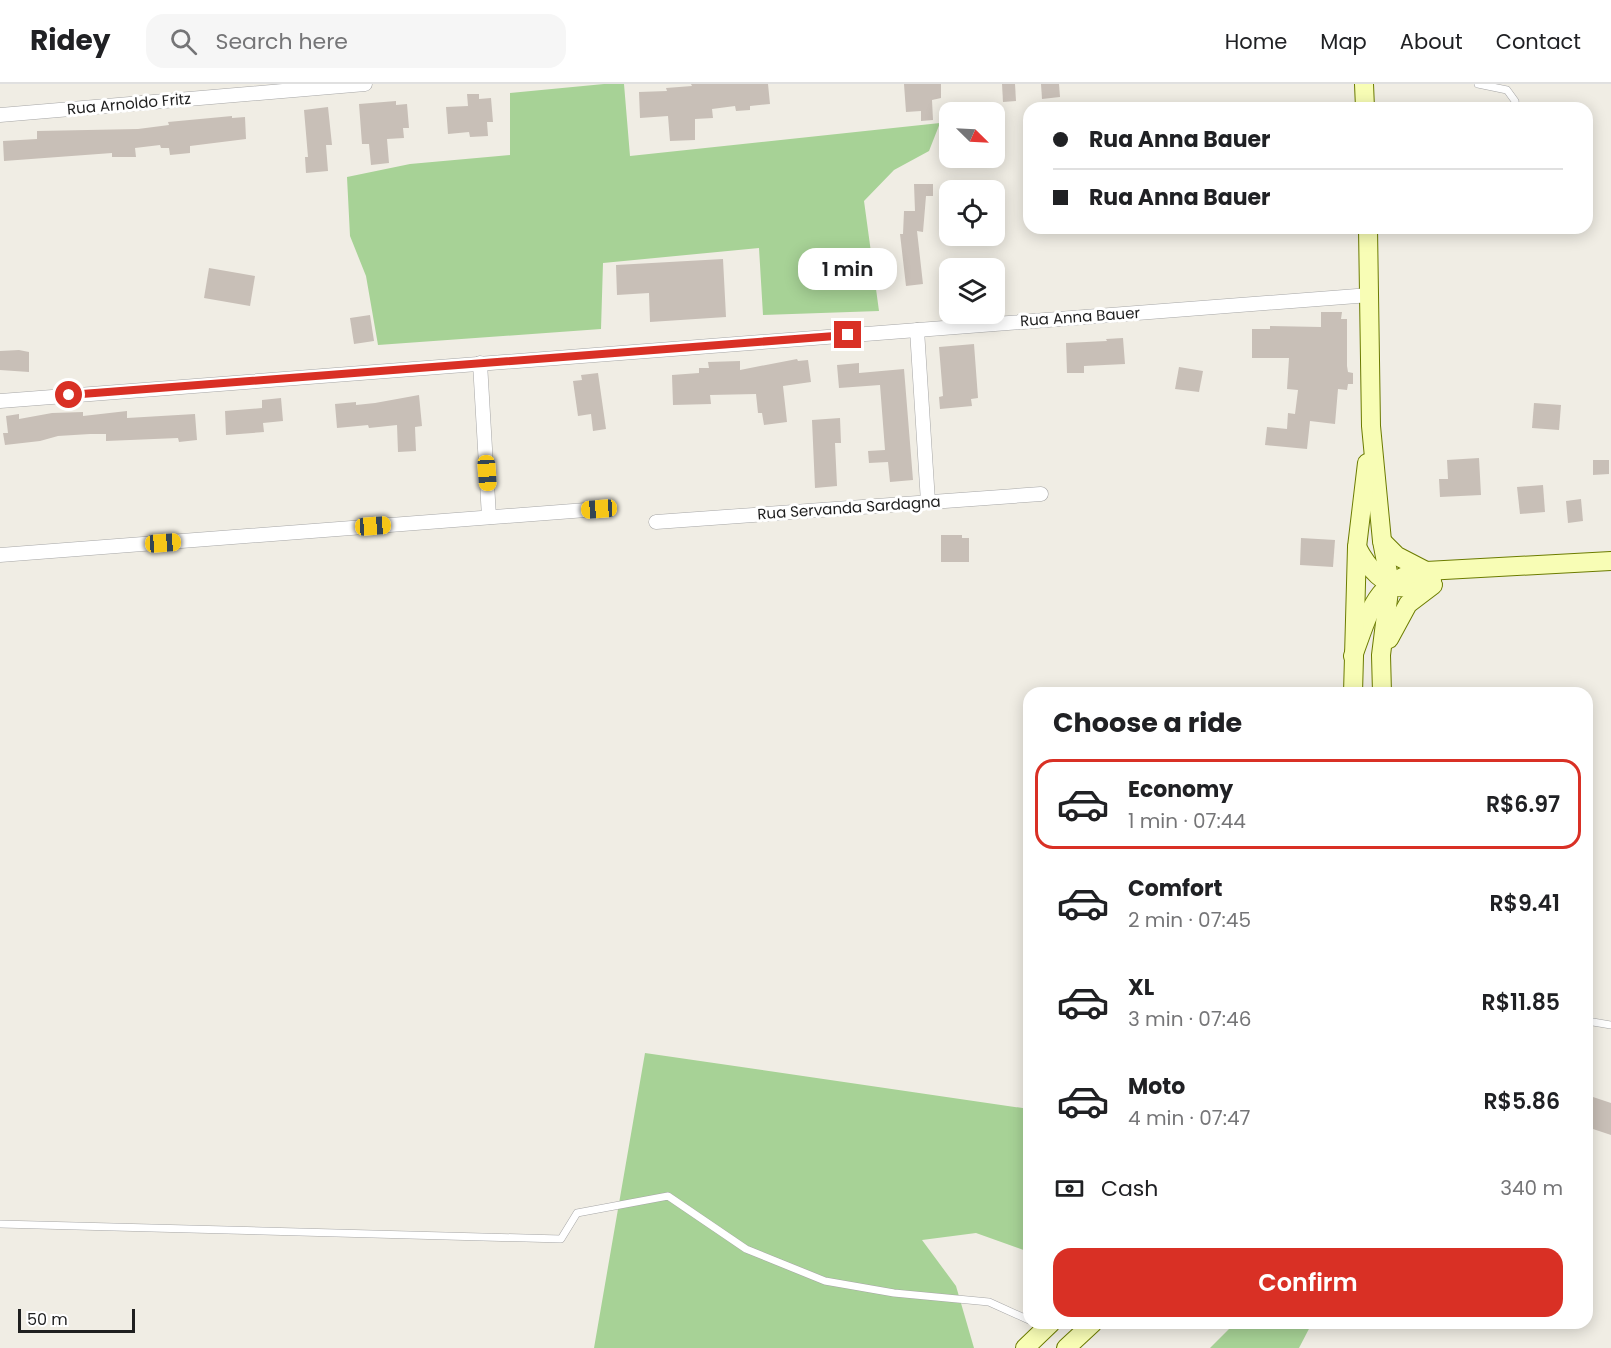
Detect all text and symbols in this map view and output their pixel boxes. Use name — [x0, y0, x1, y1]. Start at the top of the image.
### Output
search box — [146, 14, 566, 68]
text: Ridey — [30, 21, 110, 60]
icon: search — [167, 25, 200, 58]
text: Search here — [215, 26, 348, 57]
text: Home — [1225, 27, 1287, 56]
text: Map — [1320, 27, 1367, 56]
text: About — [1400, 27, 1463, 56]
text: Contact — [1496, 27, 1581, 56]
street label: Rua Arnoldo Fritz — [66, 88, 192, 119]
north arrow — [939, 102, 1005, 168]
map controls — [939, 102, 1005, 324]
text: Rua Anna Bauer — [1089, 124, 1270, 155]
button: locate — [939, 180, 1005, 246]
text: Rua Anna Bauer — [1089, 182, 1270, 213]
callout: 1 min — [798, 248, 898, 290]
text: 1 min — [822, 255, 873, 283]
button: layers — [939, 258, 1005, 324]
street label: Rua Anna Bauer — [1019, 302, 1141, 331]
route end — [834, 321, 861, 348]
route start — [55, 381, 82, 408]
car — [477, 454, 497, 492]
street label: Rua Servanda Sardagna — [757, 491, 941, 524]
car — [580, 499, 618, 519]
car — [354, 516, 392, 536]
car — [144, 533, 182, 553]
text: Choose a ride — [1053, 704, 1242, 741]
text: Economy — [1128, 774, 1233, 805]
icon: car — [1056, 777, 1110, 831]
text: R$6.97 — [1486, 789, 1560, 820]
text: 1 min · 07:44 — [1128, 807, 1246, 835]
text: Comfort — [1128, 873, 1222, 904]
icon: car — [1056, 876, 1110, 930]
text: R$9.41 — [1490, 888, 1560, 919]
text: 2 min · 07:45 — [1128, 906, 1251, 934]
text: XL — [1128, 972, 1154, 1003]
icon: car — [1056, 975, 1110, 1029]
text: R$11.85 — [1482, 987, 1560, 1018]
text: 3 min · 07:46 — [1128, 1005, 1251, 1033]
text: Moto — [1128, 1071, 1185, 1102]
icon: car — [1056, 1074, 1110, 1128]
text: R$5.86 — [1483, 1086, 1560, 1117]
text: 4 min · 07:47 — [1128, 1104, 1250, 1132]
icon: cash — [1053, 1172, 1086, 1205]
text: Cash — [1101, 1173, 1158, 1204]
text: 340 m — [1500, 1174, 1563, 1202]
button: Confirm — [1053, 1248, 1563, 1317]
scale bar — [18, 1306, 135, 1334]
text: 50 m — [27, 1308, 68, 1331]

